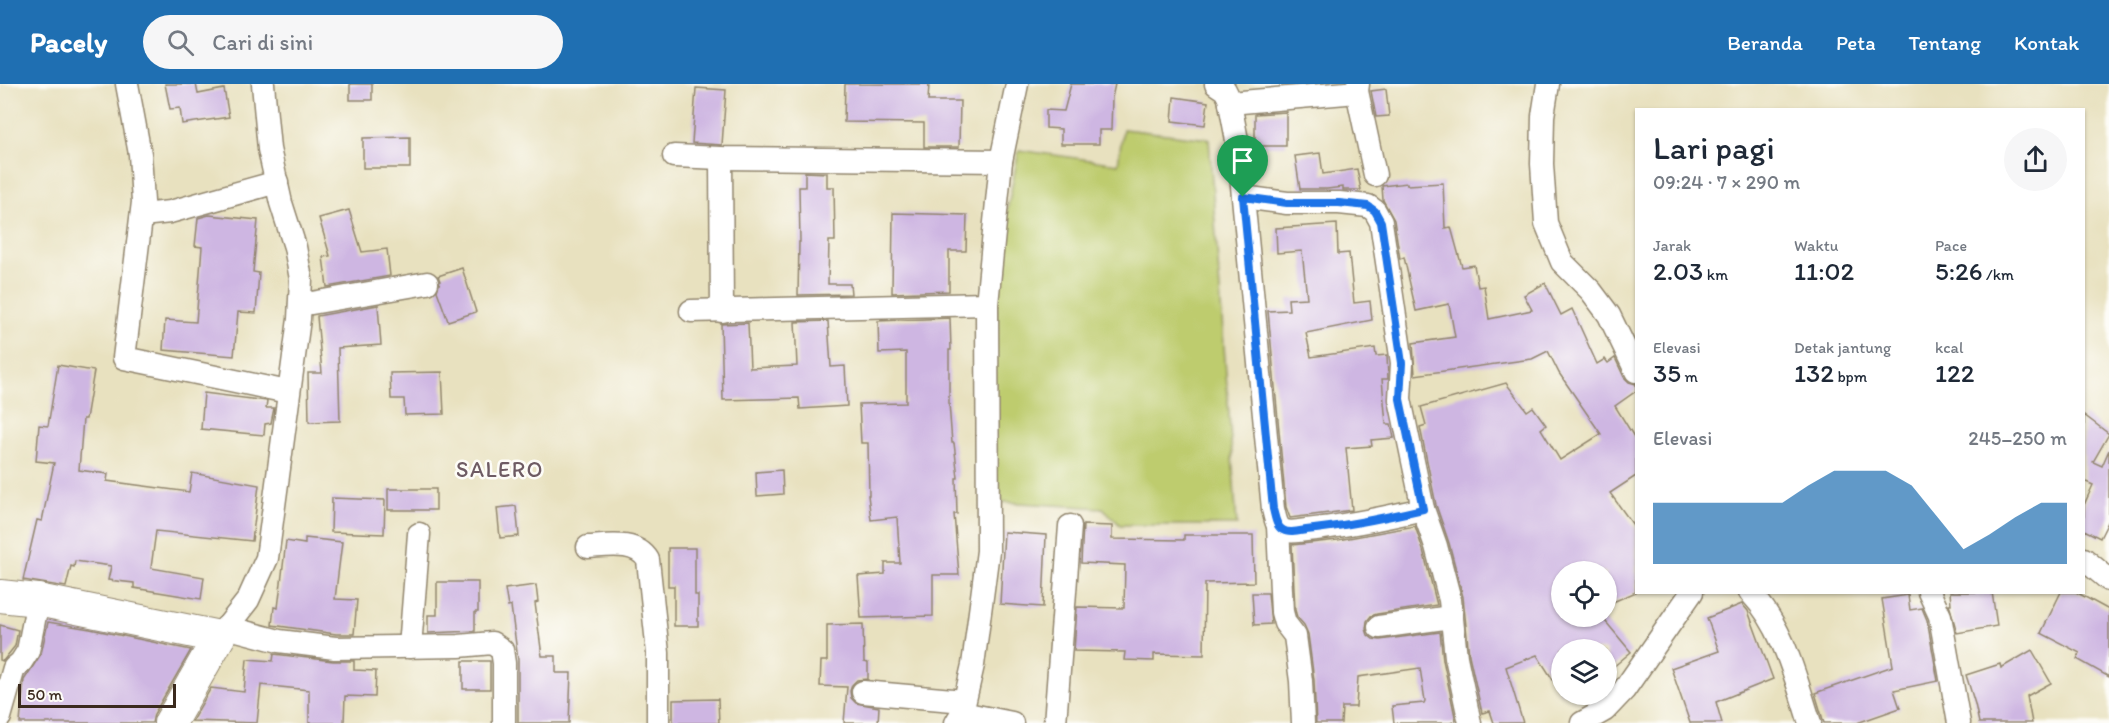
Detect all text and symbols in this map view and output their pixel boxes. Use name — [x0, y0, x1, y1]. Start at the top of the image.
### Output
search box — [143, 15, 563, 69]
text: Pacely — [30, 25, 107, 59]
icon: search — [164, 26, 197, 59]
text: Cari di sini — [212, 29, 313, 56]
text: Beranda — [1727, 30, 1803, 55]
text: Peta — [1836, 30, 1876, 55]
text: Tentang — [1909, 30, 1981, 55]
text: Kontak — [2014, 30, 2079, 55]
text: Lari pagi — [1653, 128, 1775, 167]
button: share — [2004, 128, 2067, 191]
pin — [1217, 135, 1268, 197]
icon: arrive — [1226, 144, 1259, 177]
text: 09:24 · 7 × 290 m — [1653, 170, 1800, 194]
text: Jarak — [1653, 236, 1691, 255]
text: Waktu — [1794, 236, 1838, 255]
text: Pace — [1935, 236, 1967, 255]
text: 2.03 — [1653, 255, 1703, 287]
text: 11:02 — [1794, 255, 1854, 287]
text: 5:26 — [1935, 255, 1982, 287]
text: km — [1703, 265, 1728, 284]
text: /km — [1982, 265, 2014, 284]
text: Elevasi — [1653, 338, 1701, 357]
text: Detak jantung — [1794, 338, 1891, 357]
text: kcal — [1935, 338, 1963, 357]
text: 35 — [1653, 357, 1681, 389]
text: 132 — [1794, 357, 1834, 389]
text: 122 — [1935, 357, 1974, 389]
text: m — [1681, 367, 1698, 386]
text: bpm — [1834, 367, 1867, 386]
text: Elevasi — [1653, 426, 1712, 450]
text: 245–250 m — [1968, 426, 2067, 450]
district label: SALERO — [456, 456, 544, 483]
map controls — [1551, 561, 1617, 705]
button: locate — [1551, 561, 1617, 627]
button: layers — [1551, 639, 1617, 705]
scale bar — [18, 681, 176, 708]
text: 50 m — [27, 685, 62, 704]

